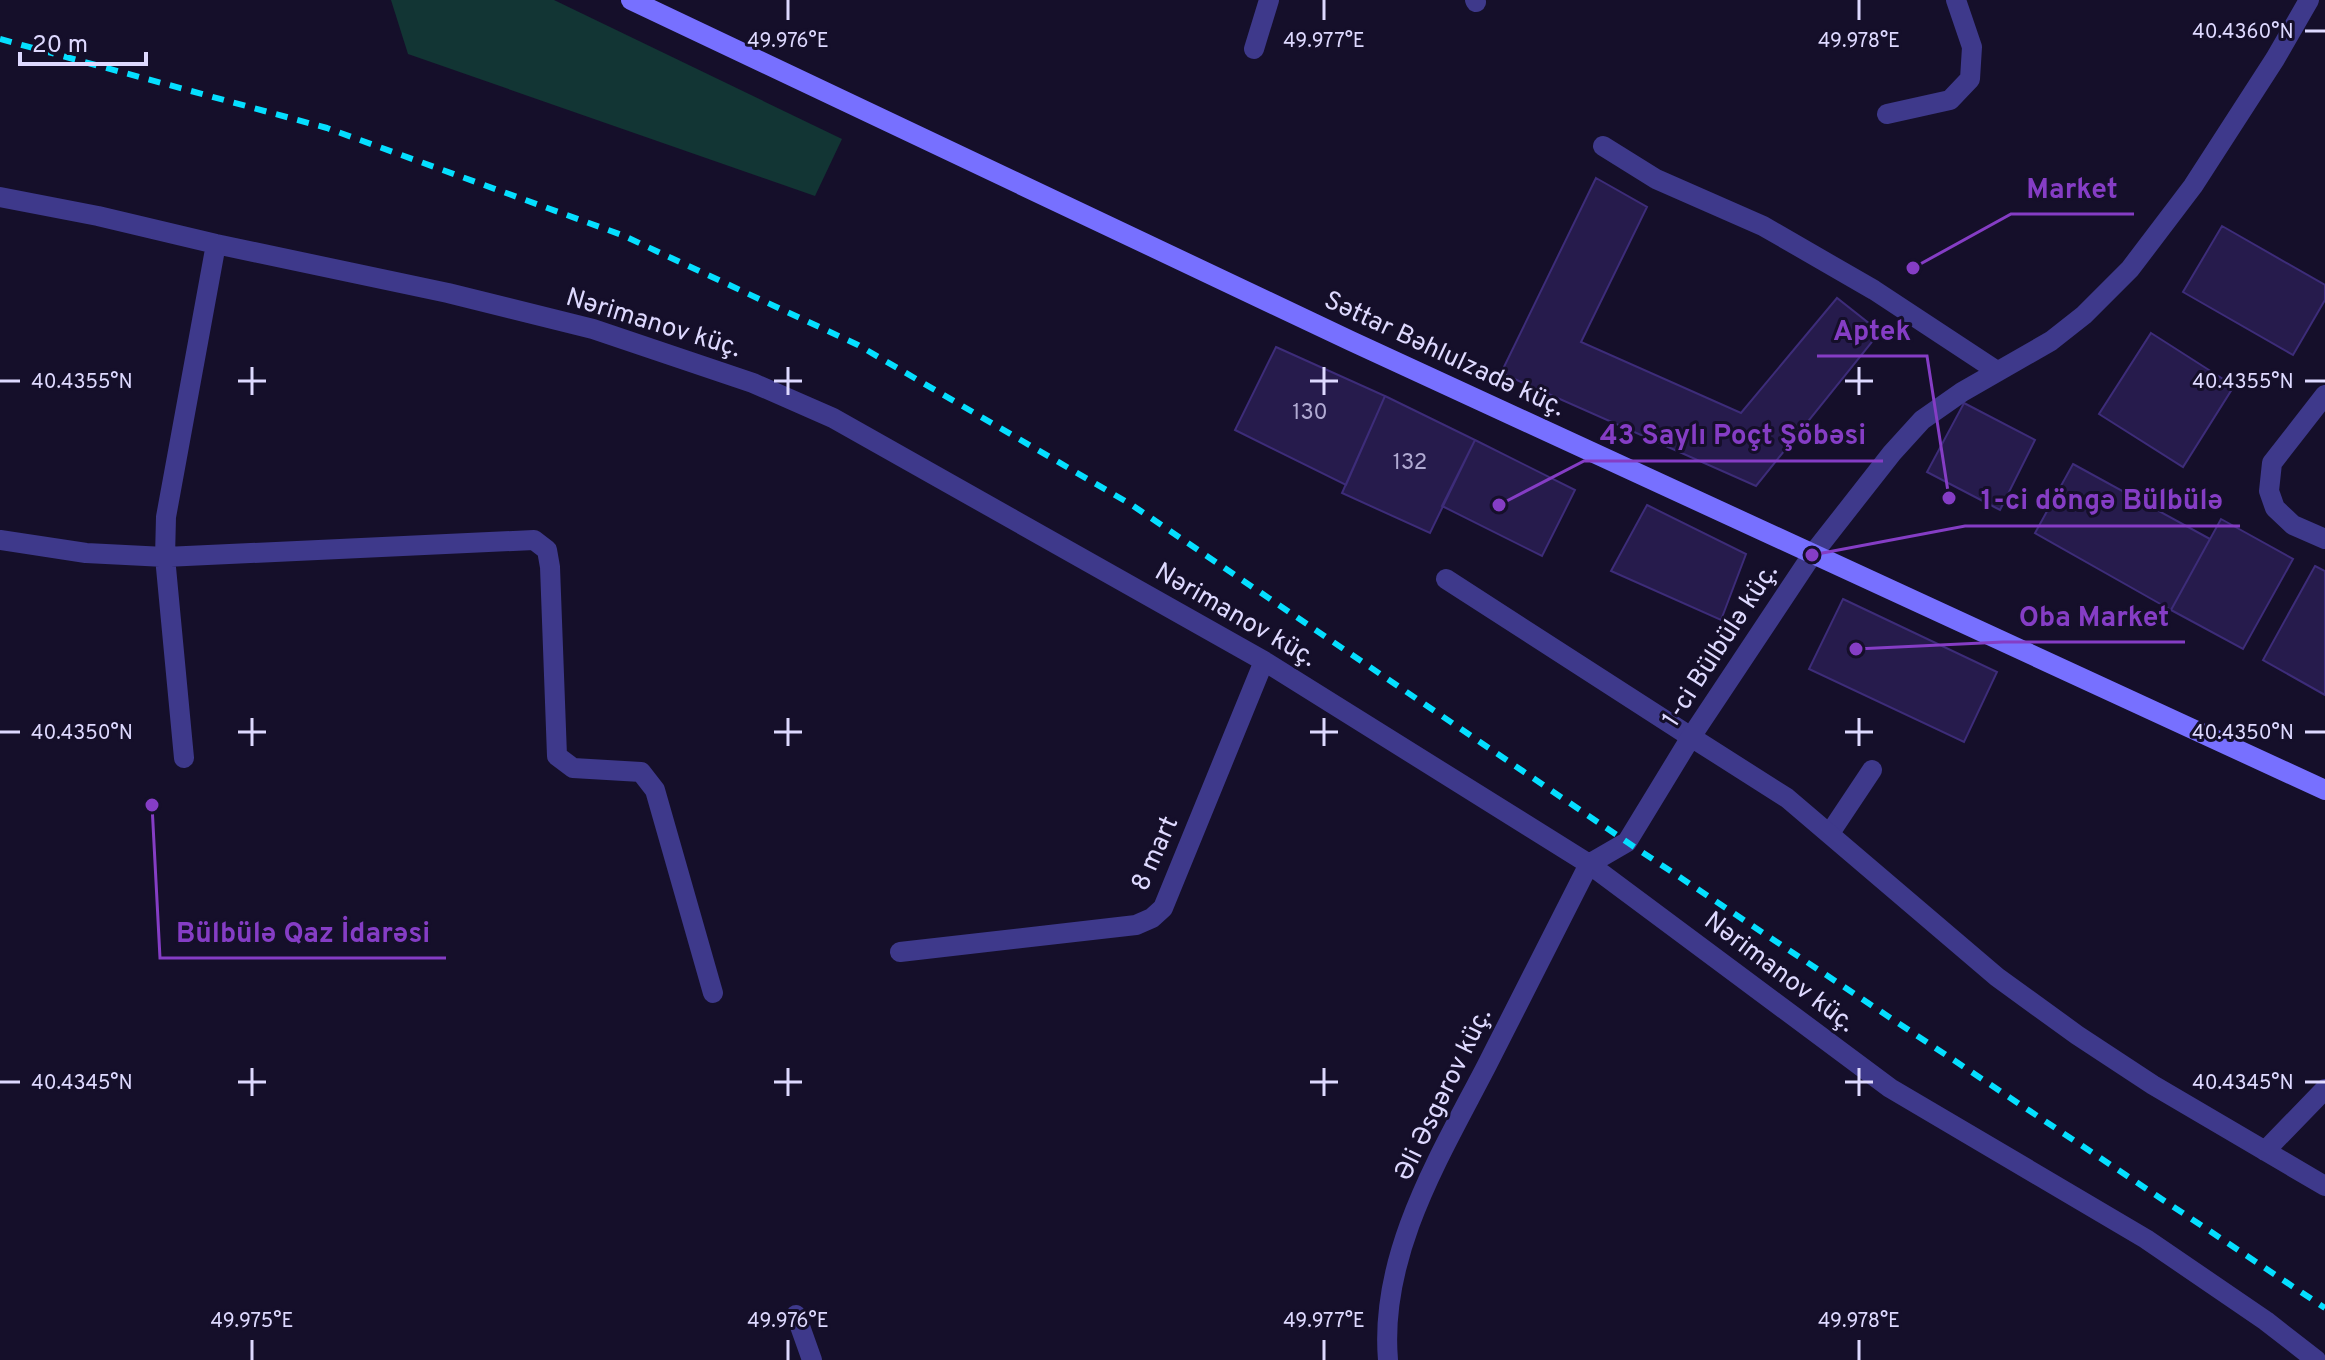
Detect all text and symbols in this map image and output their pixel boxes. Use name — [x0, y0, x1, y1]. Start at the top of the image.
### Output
scale bar — [20, 16, 146, 66]
text: 40.4360°N — [2192, 20, 2294, 46]
text: 49.976°E — [747, 29, 829, 55]
text: 49.977°E — [1283, 29, 1365, 55]
text: 49.978°E — [1818, 29, 1900, 55]
text: 20 m — [32, 31, 88, 61]
callout: Market — [2011, 162, 2134, 214]
text: Market — [2026, 173, 2118, 209]
street label: Nərimanov küç. — [561, 282, 745, 366]
street label: Səttar Bəhlulzadə küç. — [1318, 285, 1570, 425]
callout: Aptek — [1817, 304, 1927, 356]
text: Aptek — [1833, 315, 1911, 351]
text: 40.4355°N — [31, 370, 133, 396]
text: 40.4355°N — [2192, 370, 2294, 396]
house number: 130 — [1292, 400, 1328, 427]
callout: 43 Saylı Poçt Şöbəsi — [1584, 409, 1883, 461]
text: 43 Saylı Poçt Şöbəsi — [1600, 419, 1866, 455]
house number: 132 — [1393, 450, 1427, 477]
callout: 1-ci döngə Bülbülə — [1965, 474, 2240, 526]
text: 1-ci döngə Bülbülə — [1981, 484, 2223, 520]
street label: Nərimanov küç. — [1148, 556, 1322, 676]
street label: 1-ci Bülbülə küç. — [1656, 558, 1786, 734]
callout: Oba Market — [2003, 590, 2185, 642]
text: Oba Market — [2019, 601, 2169, 637]
text: 40.4350°N — [31, 721, 133, 747]
text: 40.4350°N — [2192, 721, 2294, 747]
street label: 8 mart — [1125, 811, 1187, 897]
street label: Nərimanov küç. — [1697, 905, 1861, 1041]
callout: Bülbülə Qaz İdarəsi — [160, 906, 446, 958]
text: Bülbülə Qaz İdarəsi — [176, 915, 430, 953]
street label: Əli Əsgərov küç. — [1388, 1003, 1500, 1187]
text: 40.4345°N — [31, 1071, 133, 1097]
text: 40.4345°N — [2192, 1071, 2294, 1097]
text: 49.975°E — [211, 1309, 293, 1335]
text: 49.976°E — [747, 1309, 829, 1335]
text: 49.977°E — [1283, 1309, 1365, 1335]
text: 49.978°E — [1818, 1309, 1900, 1335]

